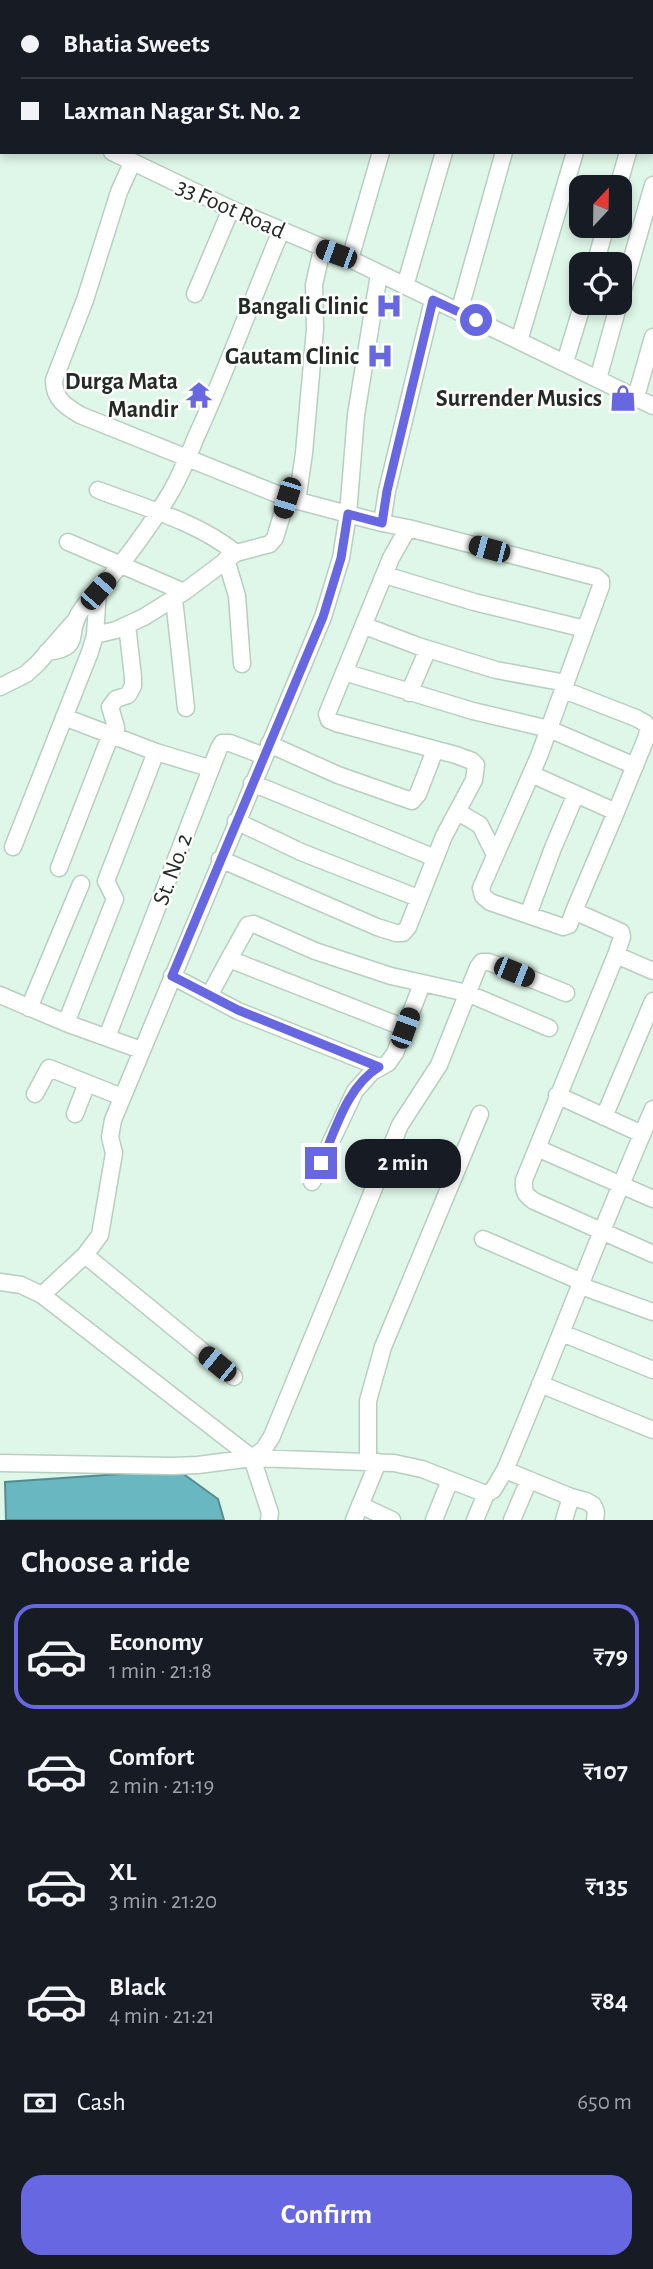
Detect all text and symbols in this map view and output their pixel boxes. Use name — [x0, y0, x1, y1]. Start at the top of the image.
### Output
text: Bhatia Sweets — [63, 31, 210, 57]
text: Laxman Nagar St. No. 2 — [63, 98, 301, 124]
street label: 33 Foot Road — [173, 174, 289, 244]
north arrow — [569, 175, 632, 238]
map controls — [569, 175, 632, 315]
car — [313, 237, 360, 271]
button: locate — [569, 252, 632, 315]
hospital icon: Bangali Clinic — [374, 291, 404, 321]
place label: Bangali Clinic — [237, 295, 368, 319]
route start — [460, 304, 492, 336]
hospital icon: Gautam Clinic — [365, 341, 395, 371]
place label: Gautam Clinic — [225, 345, 359, 369]
place label: Durga Mata Mandir — [65, 370, 179, 422]
temple icon: Durga Mata Mandir — [184, 380, 214, 410]
shop icon: Surrender Musics — [608, 383, 638, 413]
place label: Surrender Musics — [436, 387, 602, 411]
car — [271, 475, 304, 521]
car — [466, 533, 513, 565]
car — [77, 568, 120, 614]
street label: St. No. 2 — [149, 830, 197, 909]
car — [491, 954, 538, 990]
car — [388, 1005, 423, 1051]
callout: 2 min — [346, 1138, 461, 1188]
route end — [305, 1147, 337, 1179]
text: 2 min — [377, 1152, 429, 1175]
car — [195, 1343, 240, 1385]
text: Choose a ride — [21, 1546, 190, 1578]
icon: car — [25, 1625, 88, 1688]
text: Economy — [109, 1629, 203, 1655]
text: ₹79 — [593, 1643, 628, 1669]
text: 1 min · 21:18 — [109, 1660, 212, 1683]
icon: car — [25, 1740, 88, 1803]
text: Comfort — [109, 1744, 194, 1770]
text: ₹107 — [583, 1758, 628, 1784]
text: 2 min · 21:19 — [109, 1775, 214, 1798]
icon: car — [25, 1855, 88, 1918]
text: XL — [109, 1859, 136, 1885]
text: ₹135 — [585, 1873, 628, 1899]
text: 3 min · 21:20 — [109, 1890, 217, 1913]
icon: car — [25, 1970, 88, 2033]
text: Black — [109, 1974, 166, 2000]
text: ₹84 — [591, 1988, 628, 2014]
text: 4 min · 21:21 — [109, 2005, 215, 2028]
icon: cash — [21, 2084, 59, 2122]
text: Cash — [77, 2089, 126, 2115]
text: 650 m — [577, 2091, 632, 2114]
button: Confirm — [21, 2175, 632, 2255]

